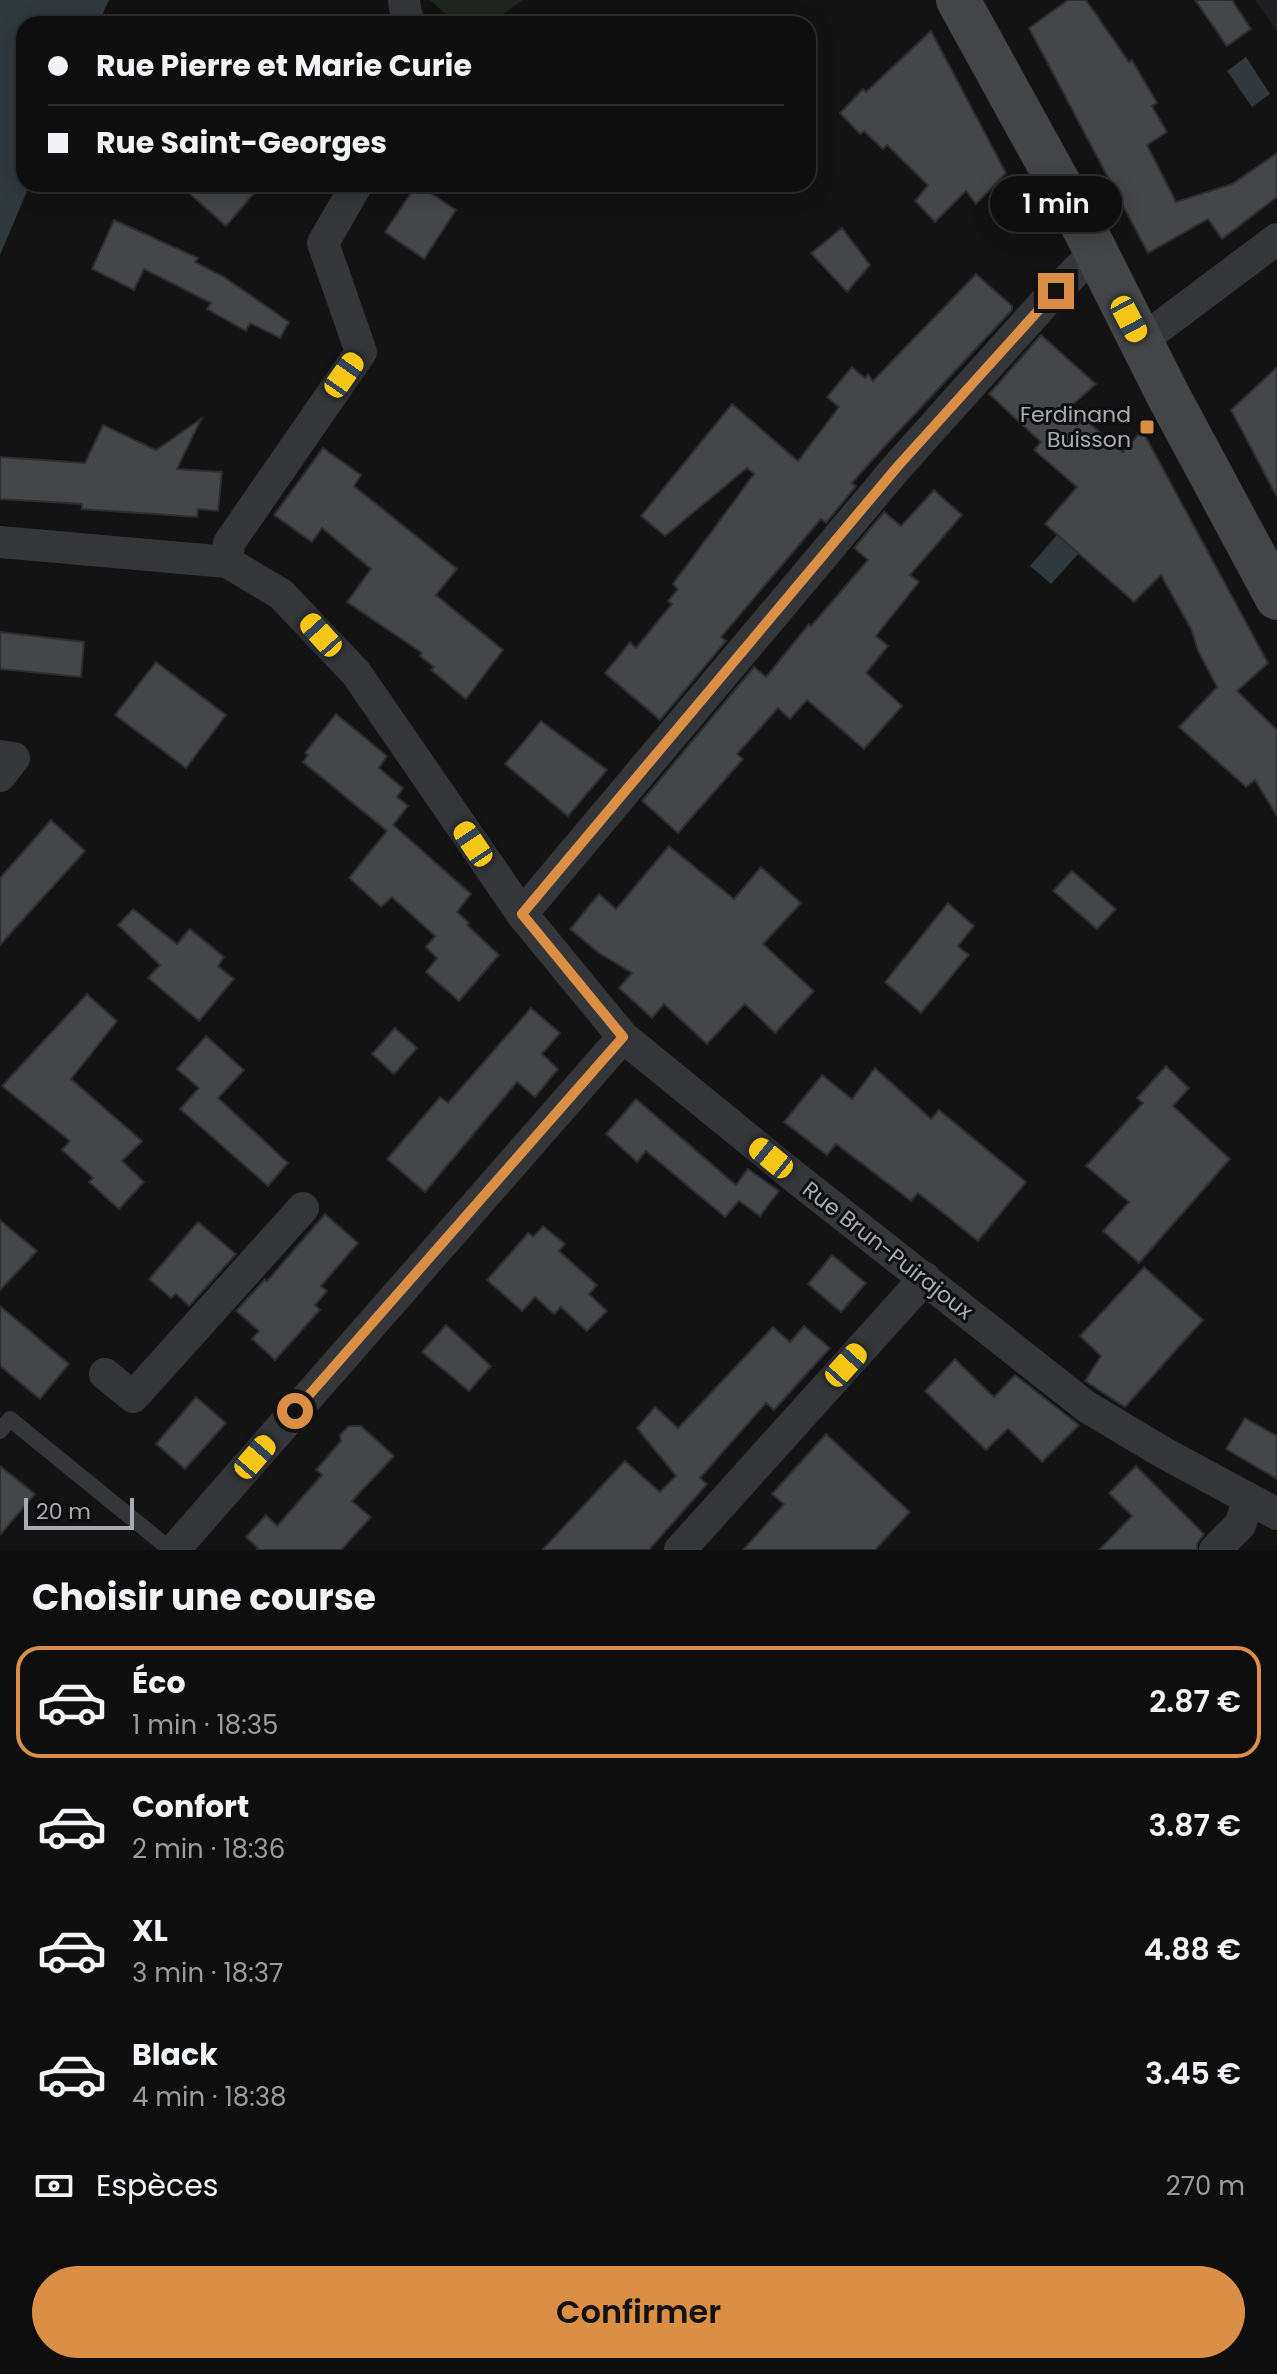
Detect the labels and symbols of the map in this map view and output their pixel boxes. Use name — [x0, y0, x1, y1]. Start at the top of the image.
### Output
callout: 1 min — [990, 175, 1122, 231]
route end — [1038, 273, 1074, 309]
car — [1107, 292, 1151, 346]
car — [320, 348, 368, 402]
place label: Ferdinand Buisson — [1020, 399, 1131, 455]
marker: Ferdinand Buisson — [1138, 418, 1156, 436]
car — [296, 609, 346, 661]
car — [450, 817, 496, 871]
car — [745, 1134, 797, 1182]
street label: Rue Brun-Puirajoux — [796, 1174, 980, 1327]
car — [821, 1339, 871, 1391]
route start — [277, 1393, 313, 1429]
car — [230, 1431, 280, 1483]
scale bar — [24, 1494, 134, 1530]

